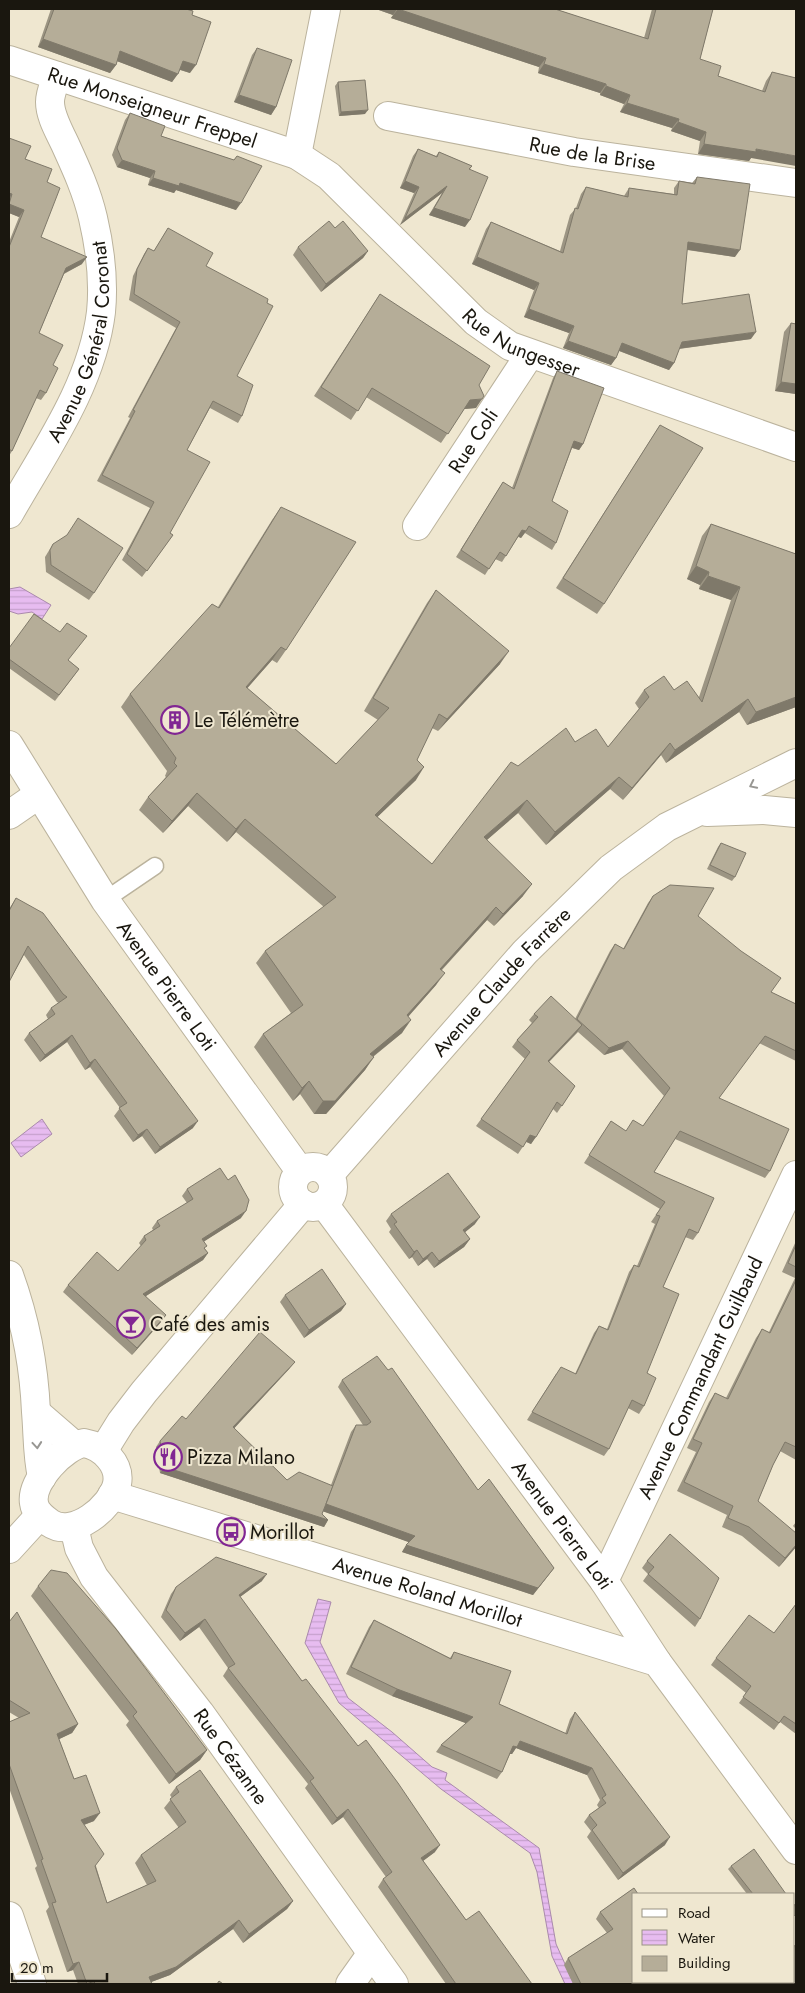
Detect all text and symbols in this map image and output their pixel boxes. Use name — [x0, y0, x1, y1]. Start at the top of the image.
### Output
street label: Rue Monseigneur Freppel — [44, 60, 261, 156]
street label: Rue de la Brise — [527, 130, 657, 178]
street label: Avenue Général Coronat — [40, 239, 117, 448]
street label: Rue Nungesser — [455, 302, 584, 385]
street label: Rue Coli — [441, 403, 505, 479]
building icon: Le Télémètre — [160, 705, 190, 735]
place label: Le Télémètre — [194, 706, 299, 735]
one-way arrow — [749, 778, 758, 788]
street label: Avenue Claude Farrère — [425, 901, 578, 1063]
street label: Avenue Pierre Loti — [109, 915, 223, 1057]
street label: Avenue Commandant Guilbaud — [631, 1252, 770, 1504]
bar icon: Café des amis — [116, 1309, 146, 1339]
place label: Café des amis — [150, 1310, 270, 1339]
one-way arrow — [31, 1441, 42, 1449]
restaurant icon: Pizza Milano — [153, 1442, 183, 1472]
place label: Pizza Milano — [187, 1443, 295, 1472]
street label: Avenue Pierre Loti — [504, 1455, 620, 1596]
bus stop icon: Morillot — [216, 1517, 246, 1547]
place label: Morillot — [250, 1518, 314, 1547]
street label: Avenue Roland Morillot — [329, 1549, 526, 1635]
street label: Rue Cézanne — [186, 1703, 275, 1811]
legend — [632, 1893, 795, 1983]
text: Road — [678, 1902, 710, 1924]
text: Water — [678, 1927, 716, 1949]
scale bar — [12, 1950, 108, 1982]
text: Building — [678, 1952, 730, 1974]
text: 20 m — [20, 1957, 54, 1979]

